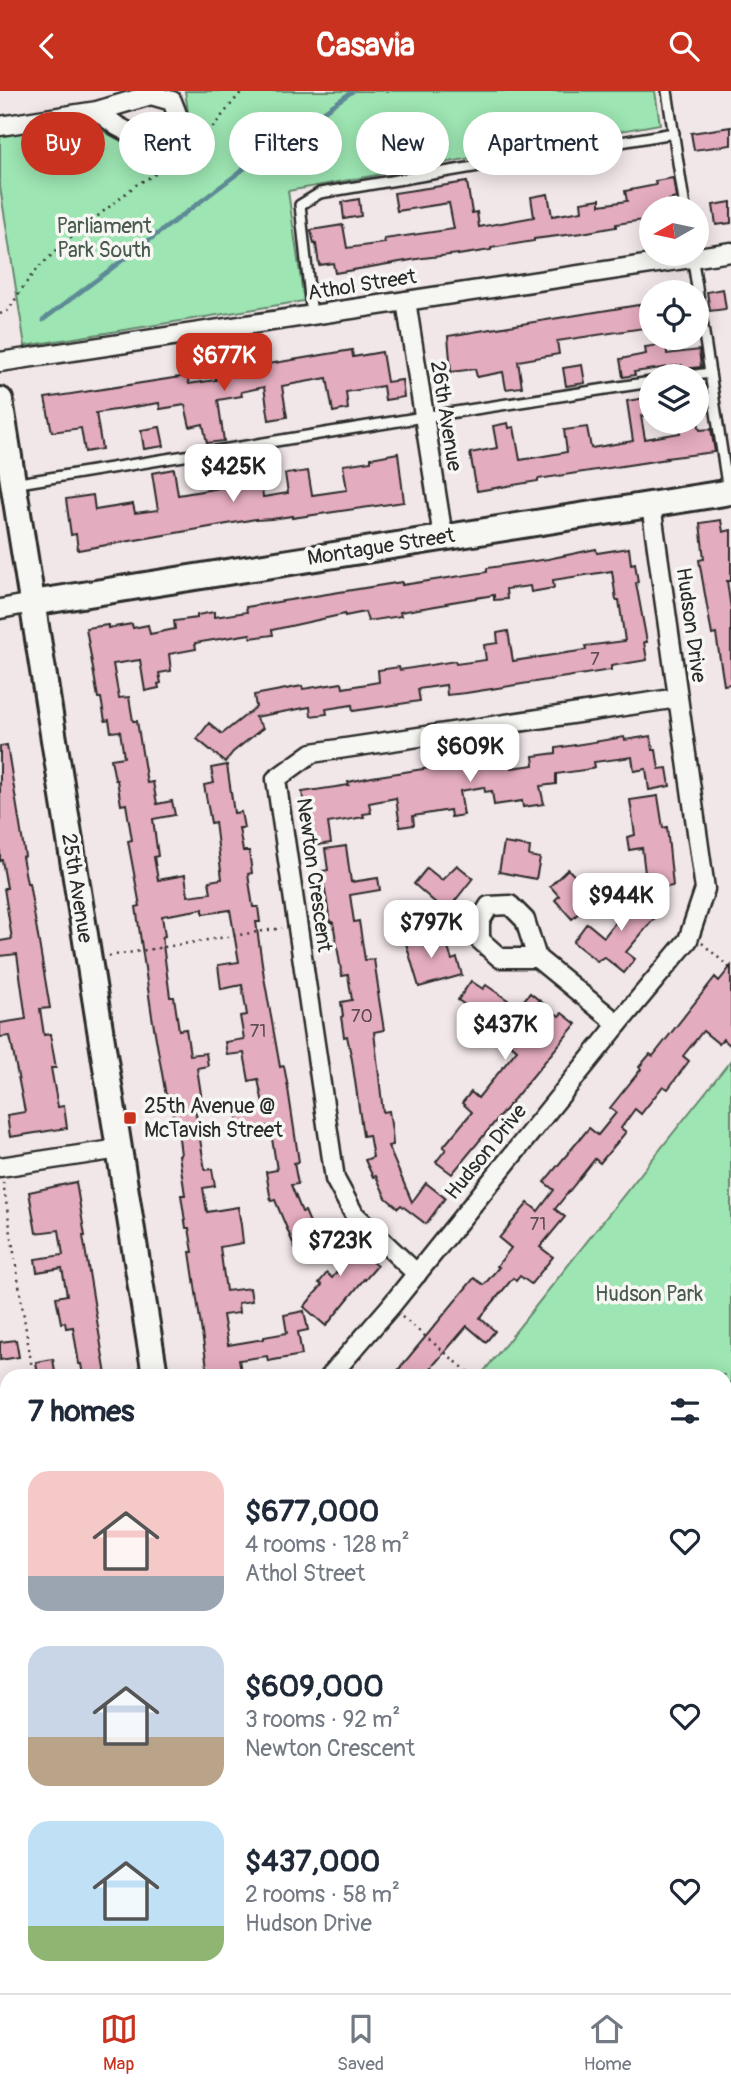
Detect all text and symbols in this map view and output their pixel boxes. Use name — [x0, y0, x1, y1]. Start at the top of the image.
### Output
text: Casavia — [316, 26, 415, 66]
icon: back — [28, 27, 66, 65]
icon: search — [665, 27, 703, 65]
chip: Buy — [21, 112, 105, 175]
chip: Rent — [119, 112, 215, 175]
chip: Filters — [229, 112, 342, 175]
chip: New — [356, 112, 449, 175]
chip: Apartment — [463, 112, 623, 175]
north arrow — [639, 196, 709, 266]
map controls — [639, 196, 709, 434]
park label: Parliament Park South — [56, 213, 152, 264]
street label: Athol Street — [306, 263, 419, 307]
button: locate — [639, 280, 709, 350]
pin: $677K — [175, 334, 273, 393]
text: $677K — [192, 341, 256, 370]
street label: 26th Avenue — [424, 359, 468, 474]
button: layers — [639, 364, 709, 434]
pin: $425K — [184, 445, 282, 504]
text: $425K — [201, 452, 266, 481]
street label: Montague Street — [305, 522, 457, 572]
street label: Hudson Drive — [670, 566, 713, 685]
house number: 7 — [590, 648, 600, 671]
pin: $609K — [421, 725, 519, 784]
text: $609K — [436, 732, 504, 761]
street label: Newton Crescent — [290, 796, 338, 954]
street label: 25th Avenue — [55, 831, 99, 945]
pin: $944K — [572, 873, 670, 933]
text: $944K — [589, 881, 653, 910]
pin: $797K — [382, 901, 480, 960]
text: $797K — [400, 908, 462, 937]
pin: $437K — [456, 1003, 554, 1062]
house number: 70 — [351, 1005, 373, 1028]
text: $437K — [473, 1010, 537, 1039]
house number: 71 — [250, 1020, 266, 1043]
place label: 25th Avenue @ McTavish Street — [144, 1093, 283, 1144]
street label: Hudson Drive — [439, 1098, 533, 1206]
marker: 25th Avenue @ McTavish Street — [122, 1110, 138, 1126]
house number: 71 — [530, 1213, 546, 1236]
pin: $723K — [291, 1219, 389, 1278]
text: $723K — [308, 1226, 372, 1255]
park label: Hudson Park — [595, 1281, 703, 1308]
icon: filters — [666, 1392, 704, 1430]
text: 7 homes — [28, 1393, 135, 1430]
text: $677,000 — [245, 1493, 379, 1530]
icon: home — [84, 1499, 168, 1583]
icon: heart — [666, 1522, 704, 1560]
text: 4 rooms · 128 m² — [245, 1530, 410, 1559]
text: Athol Street — [245, 1559, 365, 1588]
text: $609,000 — [245, 1668, 384, 1705]
icon: home — [84, 1674, 168, 1758]
icon: heart — [666, 1697, 704, 1735]
text: 3 rooms · 92 m² — [245, 1705, 400, 1734]
text: Newton Crescent — [245, 1734, 415, 1763]
text: $437,000 — [245, 1843, 380, 1880]
icon: home — [84, 1849, 168, 1933]
icon: heart — [666, 1872, 704, 1910]
text: 2 rooms · 58 m² — [245, 1880, 400, 1909]
text: Hudson Drive — [245, 1909, 372, 1938]
tab: Map — [100, 2010, 138, 2076]
tab: Saved — [337, 2010, 384, 2076]
tab: Home — [583, 2010, 631, 2076]

